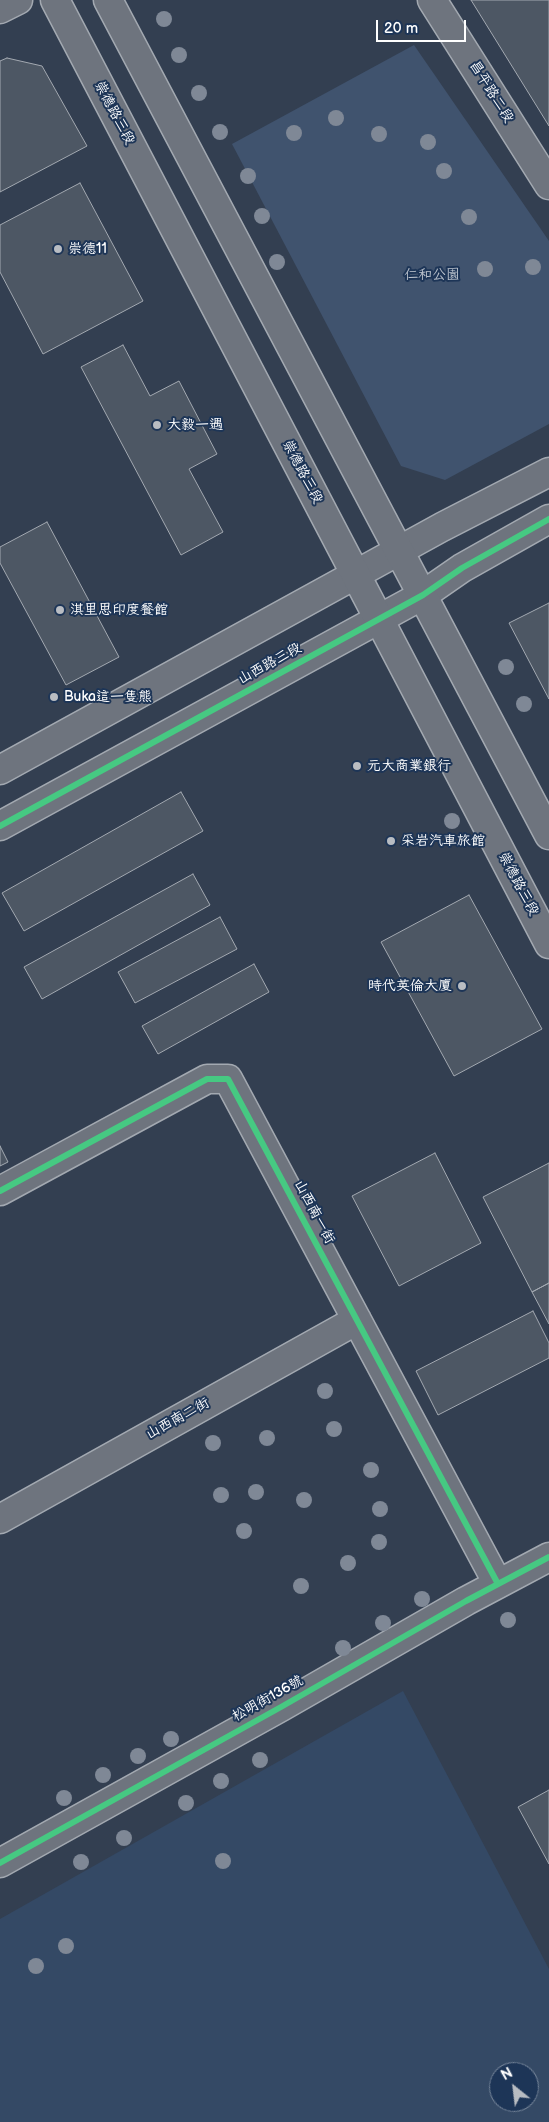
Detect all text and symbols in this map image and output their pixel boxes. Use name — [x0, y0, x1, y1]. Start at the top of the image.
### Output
scale bar — [379, 10, 469, 42]
text: 20 m — [384, 19, 418, 38]
street label: 昌平路二段 — [465, 58, 517, 126]
street label: 崇德路三段 — [90, 78, 138, 148]
place label: 崇德11 — [68, 241, 107, 257]
marker: 崇德11 — [52, 243, 64, 255]
park label: 仁和公園 — [404, 267, 460, 283]
place label: 大毅一遇 — [167, 417, 223, 433]
marker: 大毅一遇 — [151, 419, 163, 431]
street label: 崇德路三段 — [278, 437, 326, 507]
place label: 淇里思印度餐館 — [70, 602, 168, 618]
marker: 淇里思印度餐館 — [54, 604, 66, 616]
street label: 山西路三段 — [235, 640, 305, 688]
place label: Buka這一隻熊 — [64, 689, 152, 705]
marker: Buka這一隻熊 — [48, 691, 60, 703]
place label: 元大商業銀行 — [367, 758, 451, 774]
marker: 元大商業銀行 — [351, 760, 363, 772]
place label: 采岩汽車旅館 — [401, 833, 485, 849]
marker: 采岩汽車旅館 — [385, 835, 397, 847]
street label: 崇德路三段 — [494, 849, 542, 919]
place label: 時代英倫大廈 — [368, 978, 452, 994]
marker: 時代英倫大廈 — [456, 980, 468, 992]
street label: 山西南一街 — [290, 1177, 338, 1247]
street label: 山西南二街 — [143, 1395, 213, 1443]
street label: 松明街136號 — [230, 1673, 306, 1725]
north arrow — [489, 2062, 539, 2112]
text: N — [498, 2064, 516, 2084]

